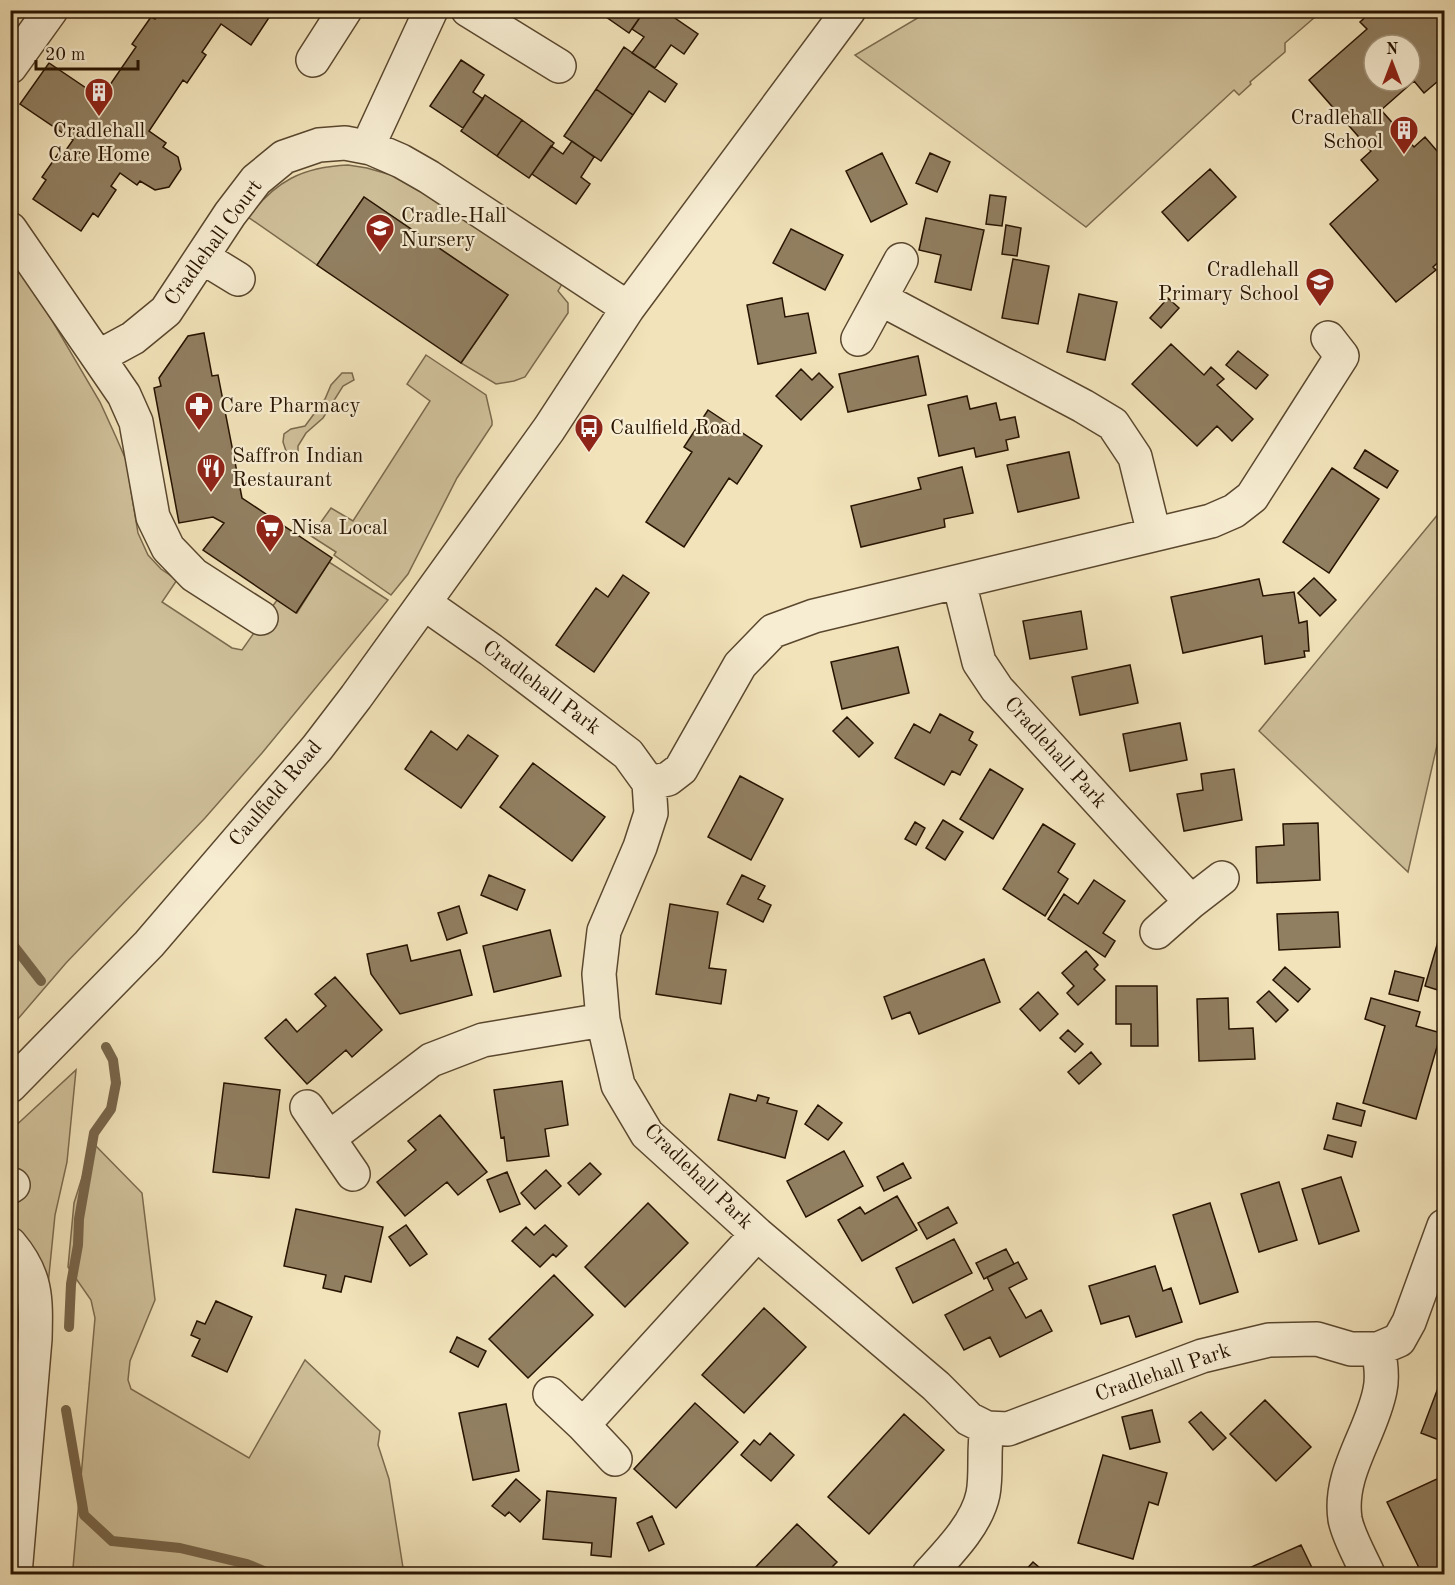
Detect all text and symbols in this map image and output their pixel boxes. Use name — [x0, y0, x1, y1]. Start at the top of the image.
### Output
scale bar — [36, 33, 138, 71]
north arrow — [1362, 33, 1422, 93]
text: N — [1386, 42, 1399, 58]
text: 20 m — [45, 46, 85, 64]
building icon: Cradlehall Care Home — [83, 76, 115, 118]
place label: Cradlehall School — [1291, 108, 1383, 153]
building icon: Cradlehall School — [1388, 114, 1420, 156]
place label: Cradlehall Care Home — [48, 121, 150, 166]
street label: Cradlehall Court — [161, 176, 267, 310]
place label: Cradle-Hall Nursery — [401, 206, 507, 251]
school or university icon: Cradle-Hall Nursery — [364, 212, 396, 254]
place label: Cradlehall Primary School — [1158, 260, 1299, 305]
school or university icon: Cradlehall Primary School — [1304, 266, 1336, 308]
pharmacy icon: Care Pharmacy — [183, 390, 215, 432]
place label: Care Pharmacy — [220, 396, 361, 417]
bus stop icon: Caulfield Road — [573, 412, 605, 454]
place label: Caulfield Road — [610, 418, 741, 439]
place label: Saffron Indian Restaurant — [232, 446, 363, 491]
restaurant icon: Saffron Indian Restaurant — [195, 452, 227, 494]
supermarket icon: Nisa Local — [254, 512, 286, 554]
place label: Nisa Local — [291, 518, 388, 539]
street label: Cradlehall Park — [478, 637, 604, 739]
street label: Cradlehall Park — [1000, 693, 1110, 813]
street label: Caulfield Road — [226, 737, 326, 851]
street label: Cradlehall Park — [640, 1120, 756, 1234]
street label: Cradlehall Park — [1093, 1340, 1233, 1406]

